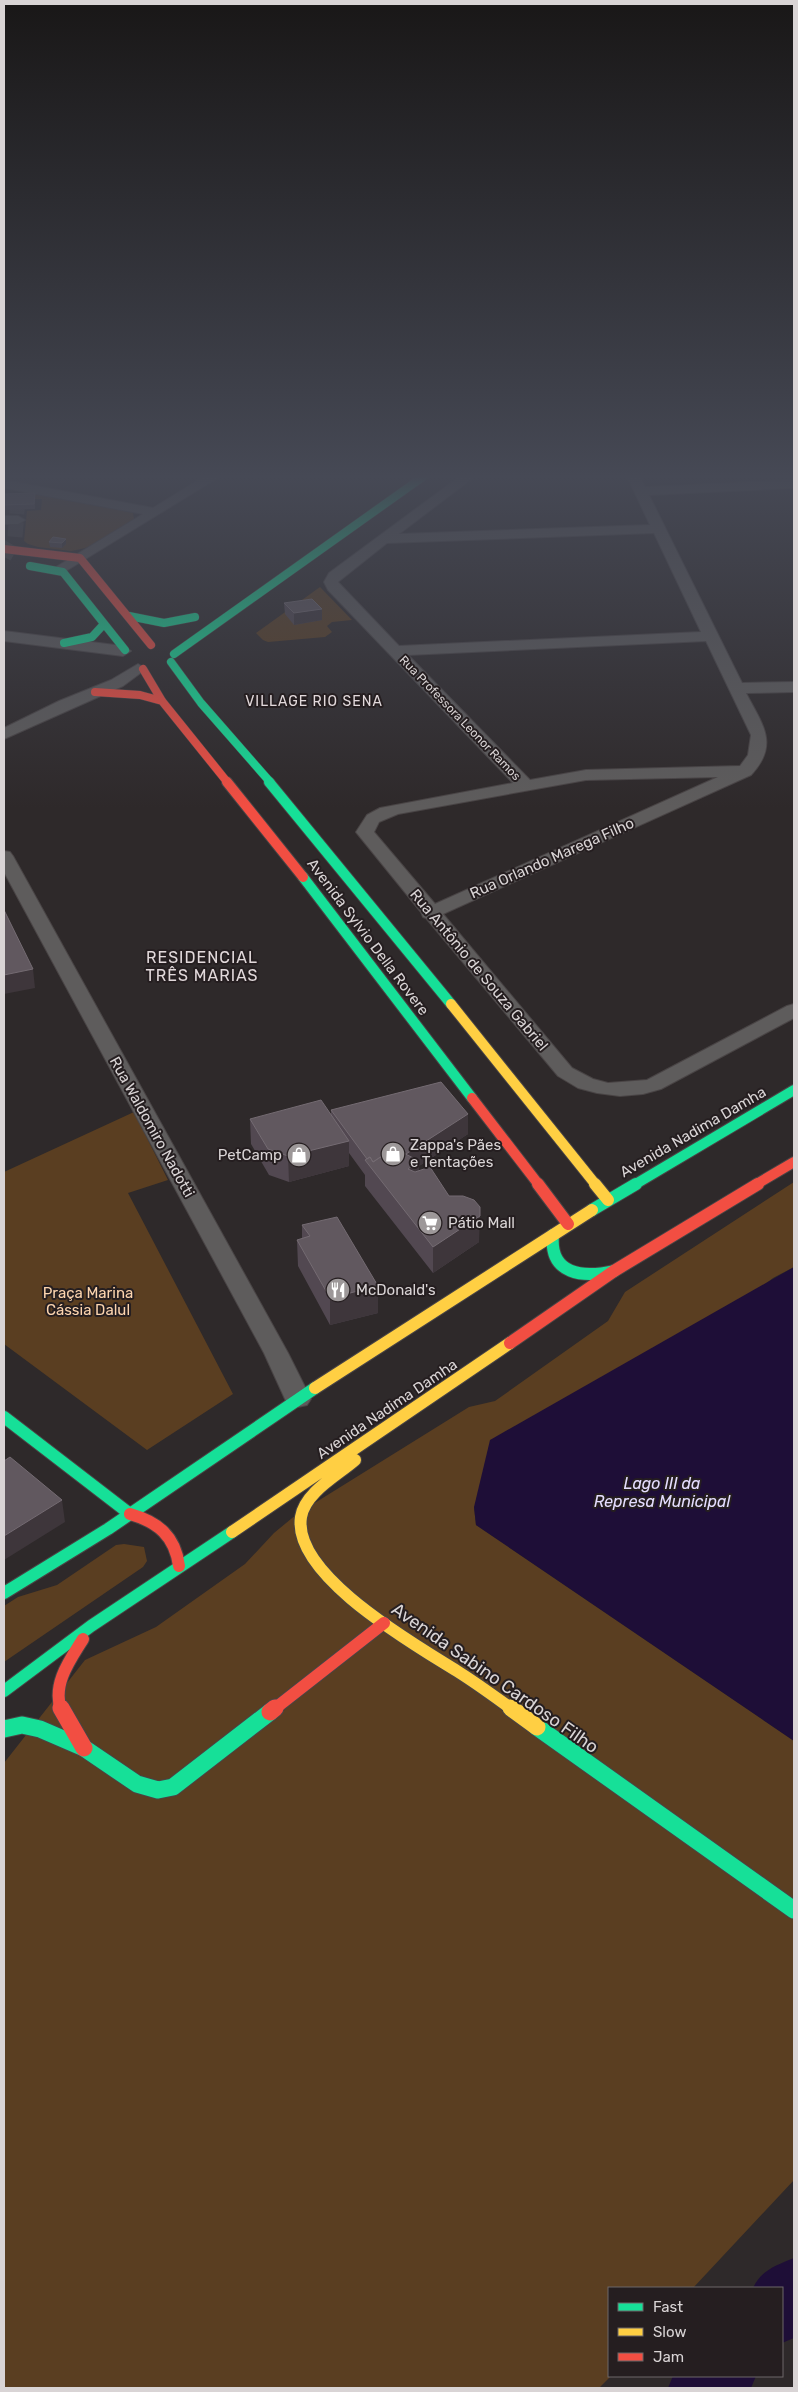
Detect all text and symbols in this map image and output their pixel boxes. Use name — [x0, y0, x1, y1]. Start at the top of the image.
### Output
street label: Rua Professora Leonor Ramos — [397, 653, 523, 783]
district label: VILLAGE RIO SENA — [245, 693, 383, 710]
street label: Rua Orlando Marega Filho — [467, 814, 637, 902]
street label: Avenida Sylvio Della Rovere — [303, 855, 433, 1019]
street label: Rua Antônio de Souza Gabriel — [406, 886, 552, 1054]
district label: RESIDENCIAL TRÊS MARIAS — [145, 948, 259, 985]
street label: Rua Waldomiro Nadotti — [106, 1054, 198, 1200]
street label: Avenida Nadima Damha — [617, 1083, 769, 1181]
place label: Zappa's Pães e Tentações — [410, 1136, 502, 1171]
shop icon: Zappa's Pães e Tentações — [380, 1141, 406, 1167]
shop icon: PetCamp — [286, 1142, 312, 1168]
place label: PetCamp — [218, 1146, 282, 1164]
supermarket icon: Pátio Mall — [417, 1210, 443, 1236]
place label: Pátio Mall — [448, 1214, 515, 1232]
restaurant icon: McDonald's — [325, 1277, 351, 1303]
place label: McDonald's — [356, 1281, 436, 1299]
park label: Praça Marina Cássia Dalul — [43, 1284, 133, 1319]
street label: Avenida Nadima Damha — [313, 1355, 461, 1463]
water label: Lago III da Represa Municipal — [594, 1474, 731, 1511]
street label: Avenida Sabino Cardoso Filho — [387, 1598, 603, 1758]
legend — [608, 2287, 783, 2377]
text: Fast — [653, 2298, 683, 2316]
text: Slow — [653, 2323, 686, 2341]
text: Jam — [653, 2348, 684, 2366]

